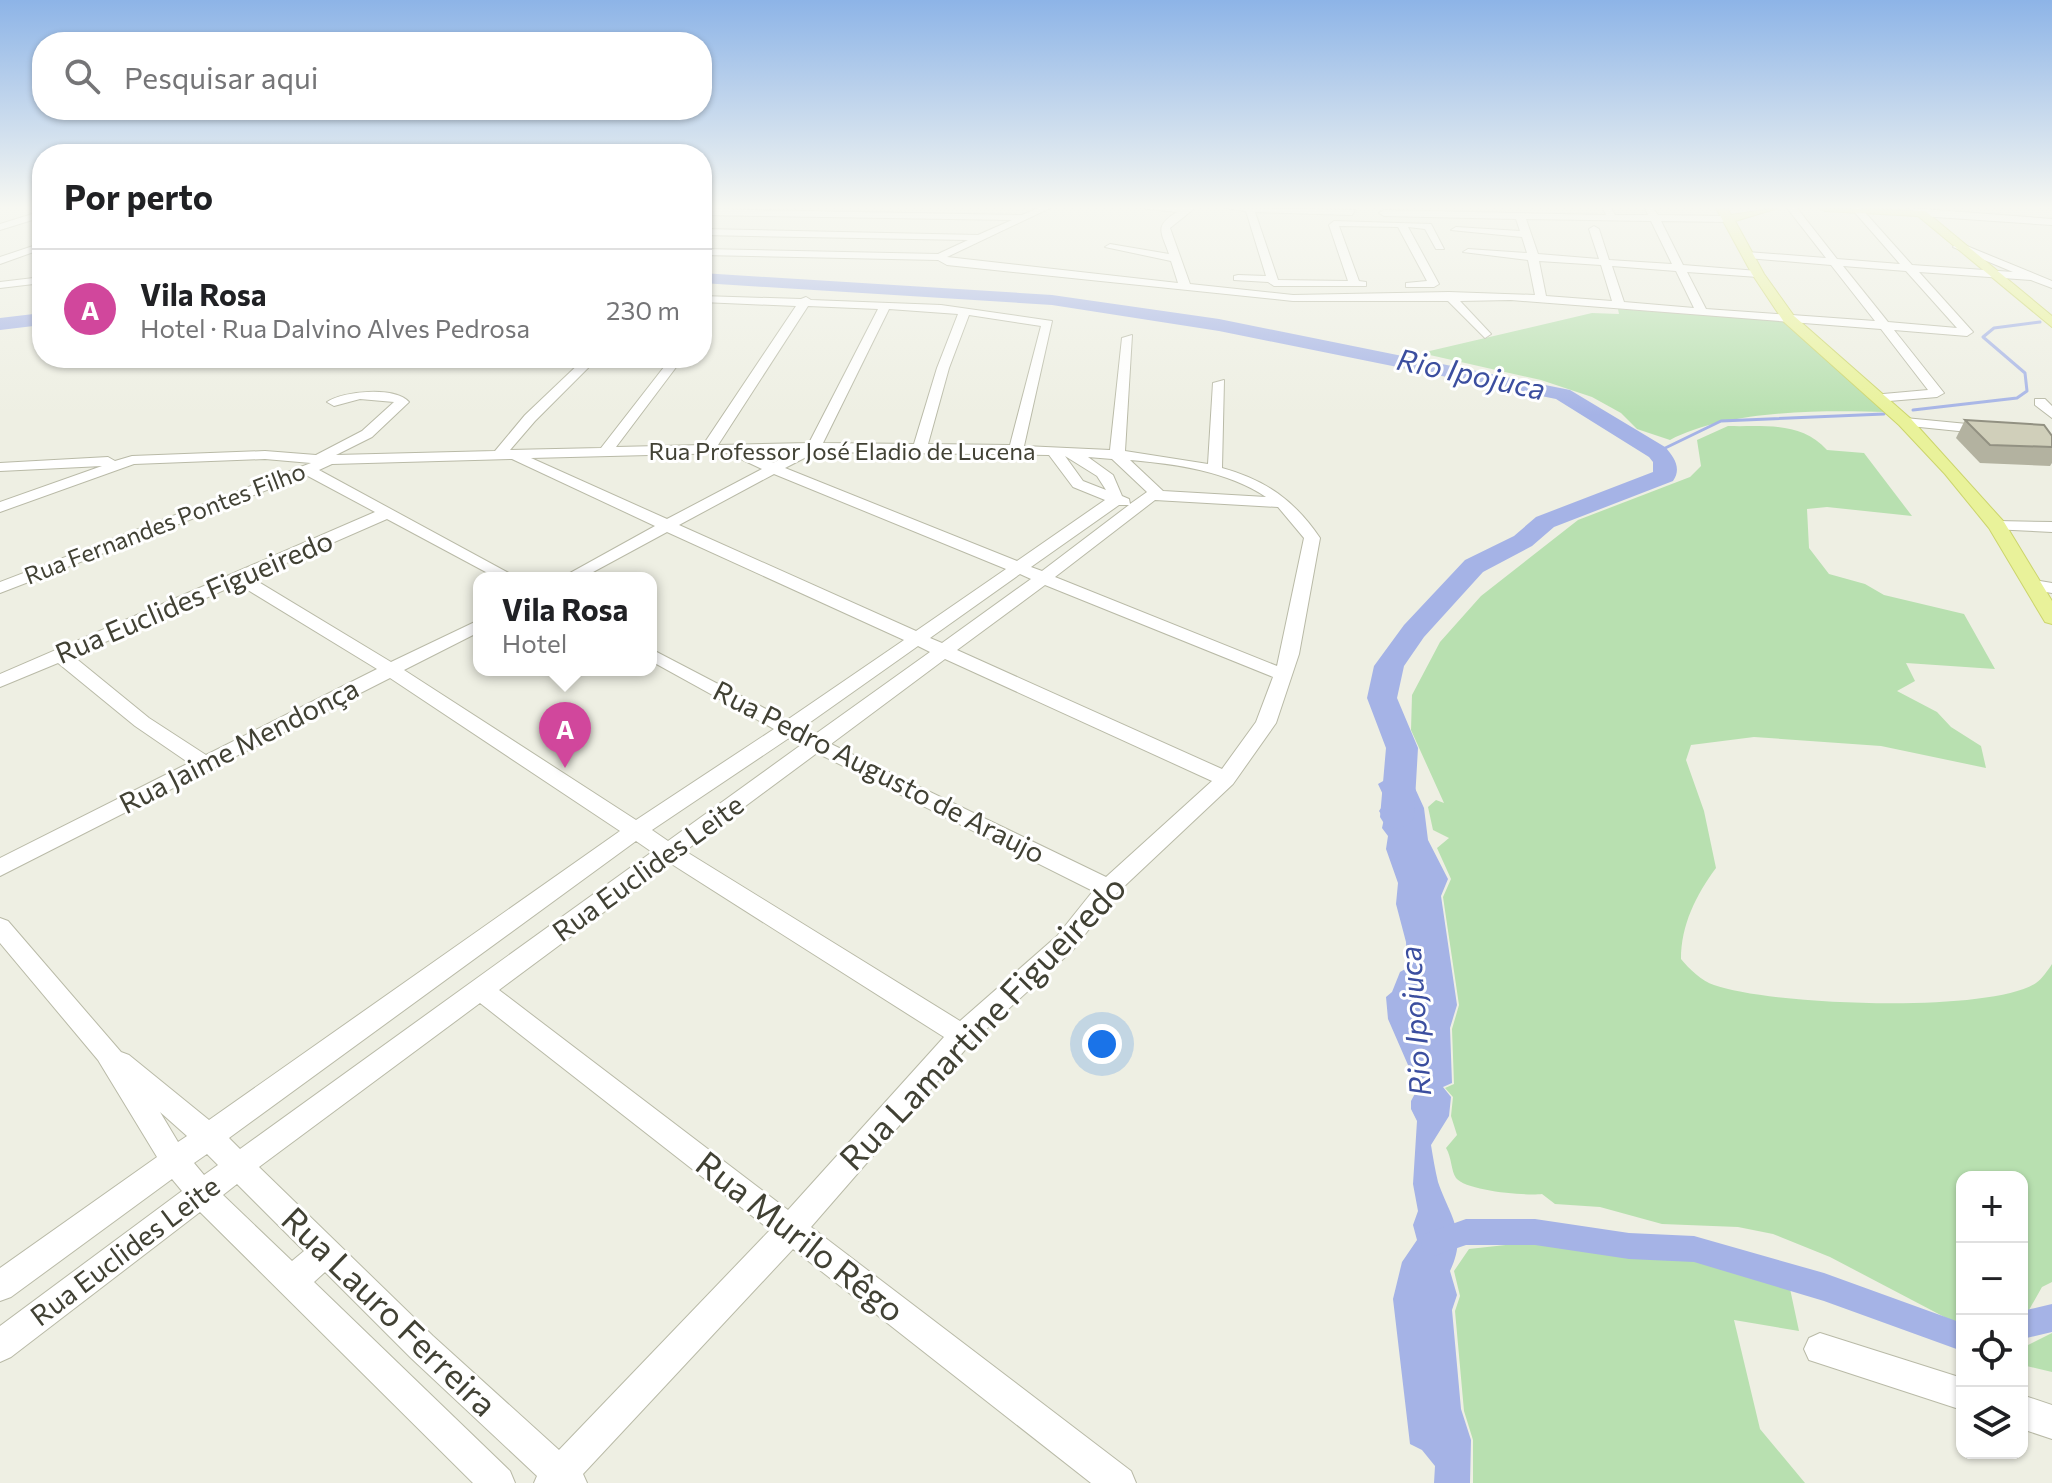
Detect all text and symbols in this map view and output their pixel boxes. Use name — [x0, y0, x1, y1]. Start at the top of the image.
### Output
search box — [32, 32, 712, 120]
icon: search — [60, 54, 104, 98]
text: Pesquisar aqui — [124, 58, 319, 95]
text: Por perto — [64, 175, 213, 217]
text: Vila Rosa — [140, 275, 266, 312]
text: A — [81, 294, 99, 325]
text: 230 m — [606, 294, 680, 325]
text: Hotel · Rua Dalvino Alves Pedrosa — [140, 312, 530, 343]
water label: Rio Ipojuca — [1394, 339, 1549, 406]
street label: Rua Professor José Eladio de Lucena — [649, 436, 1036, 465]
street label: Rua Fernandes Pontes Filho — [20, 456, 309, 590]
street label: Rua Euclides Figueiredo — [50, 522, 337, 670]
popup — [473, 572, 657, 676]
text: Vila Rosa — [502, 590, 628, 627]
text: Hotel — [502, 627, 567, 658]
street label: Rua Jaime Mendonça — [113, 670, 364, 820]
street label: Rua Pedro Augusto de Araujo — [708, 673, 1051, 870]
pin: A — [539, 702, 591, 768]
street label: Rua Euclides Leite — [545, 787, 750, 948]
street label: Rua Lamartine Figueiredo — [830, 865, 1134, 1178]
water label: Rio Ipojuca — [1390, 945, 1437, 1098]
your location — [1082, 1024, 1122, 1064]
street label: Rua Murilo Rêgo — [689, 1141, 914, 1330]
street label: Rua Euclides Leite — [23, 1168, 226, 1332]
map controls — [1956, 1171, 2028, 1459]
button: + — [1956, 1171, 2028, 1243]
street label: Rua Lauro Ferreira — [274, 1197, 507, 1424]
button: − — [1956, 1243, 2028, 1315]
button: locate — [1956, 1315, 2028, 1387]
button: layers — [1956, 1387, 2028, 1459]

